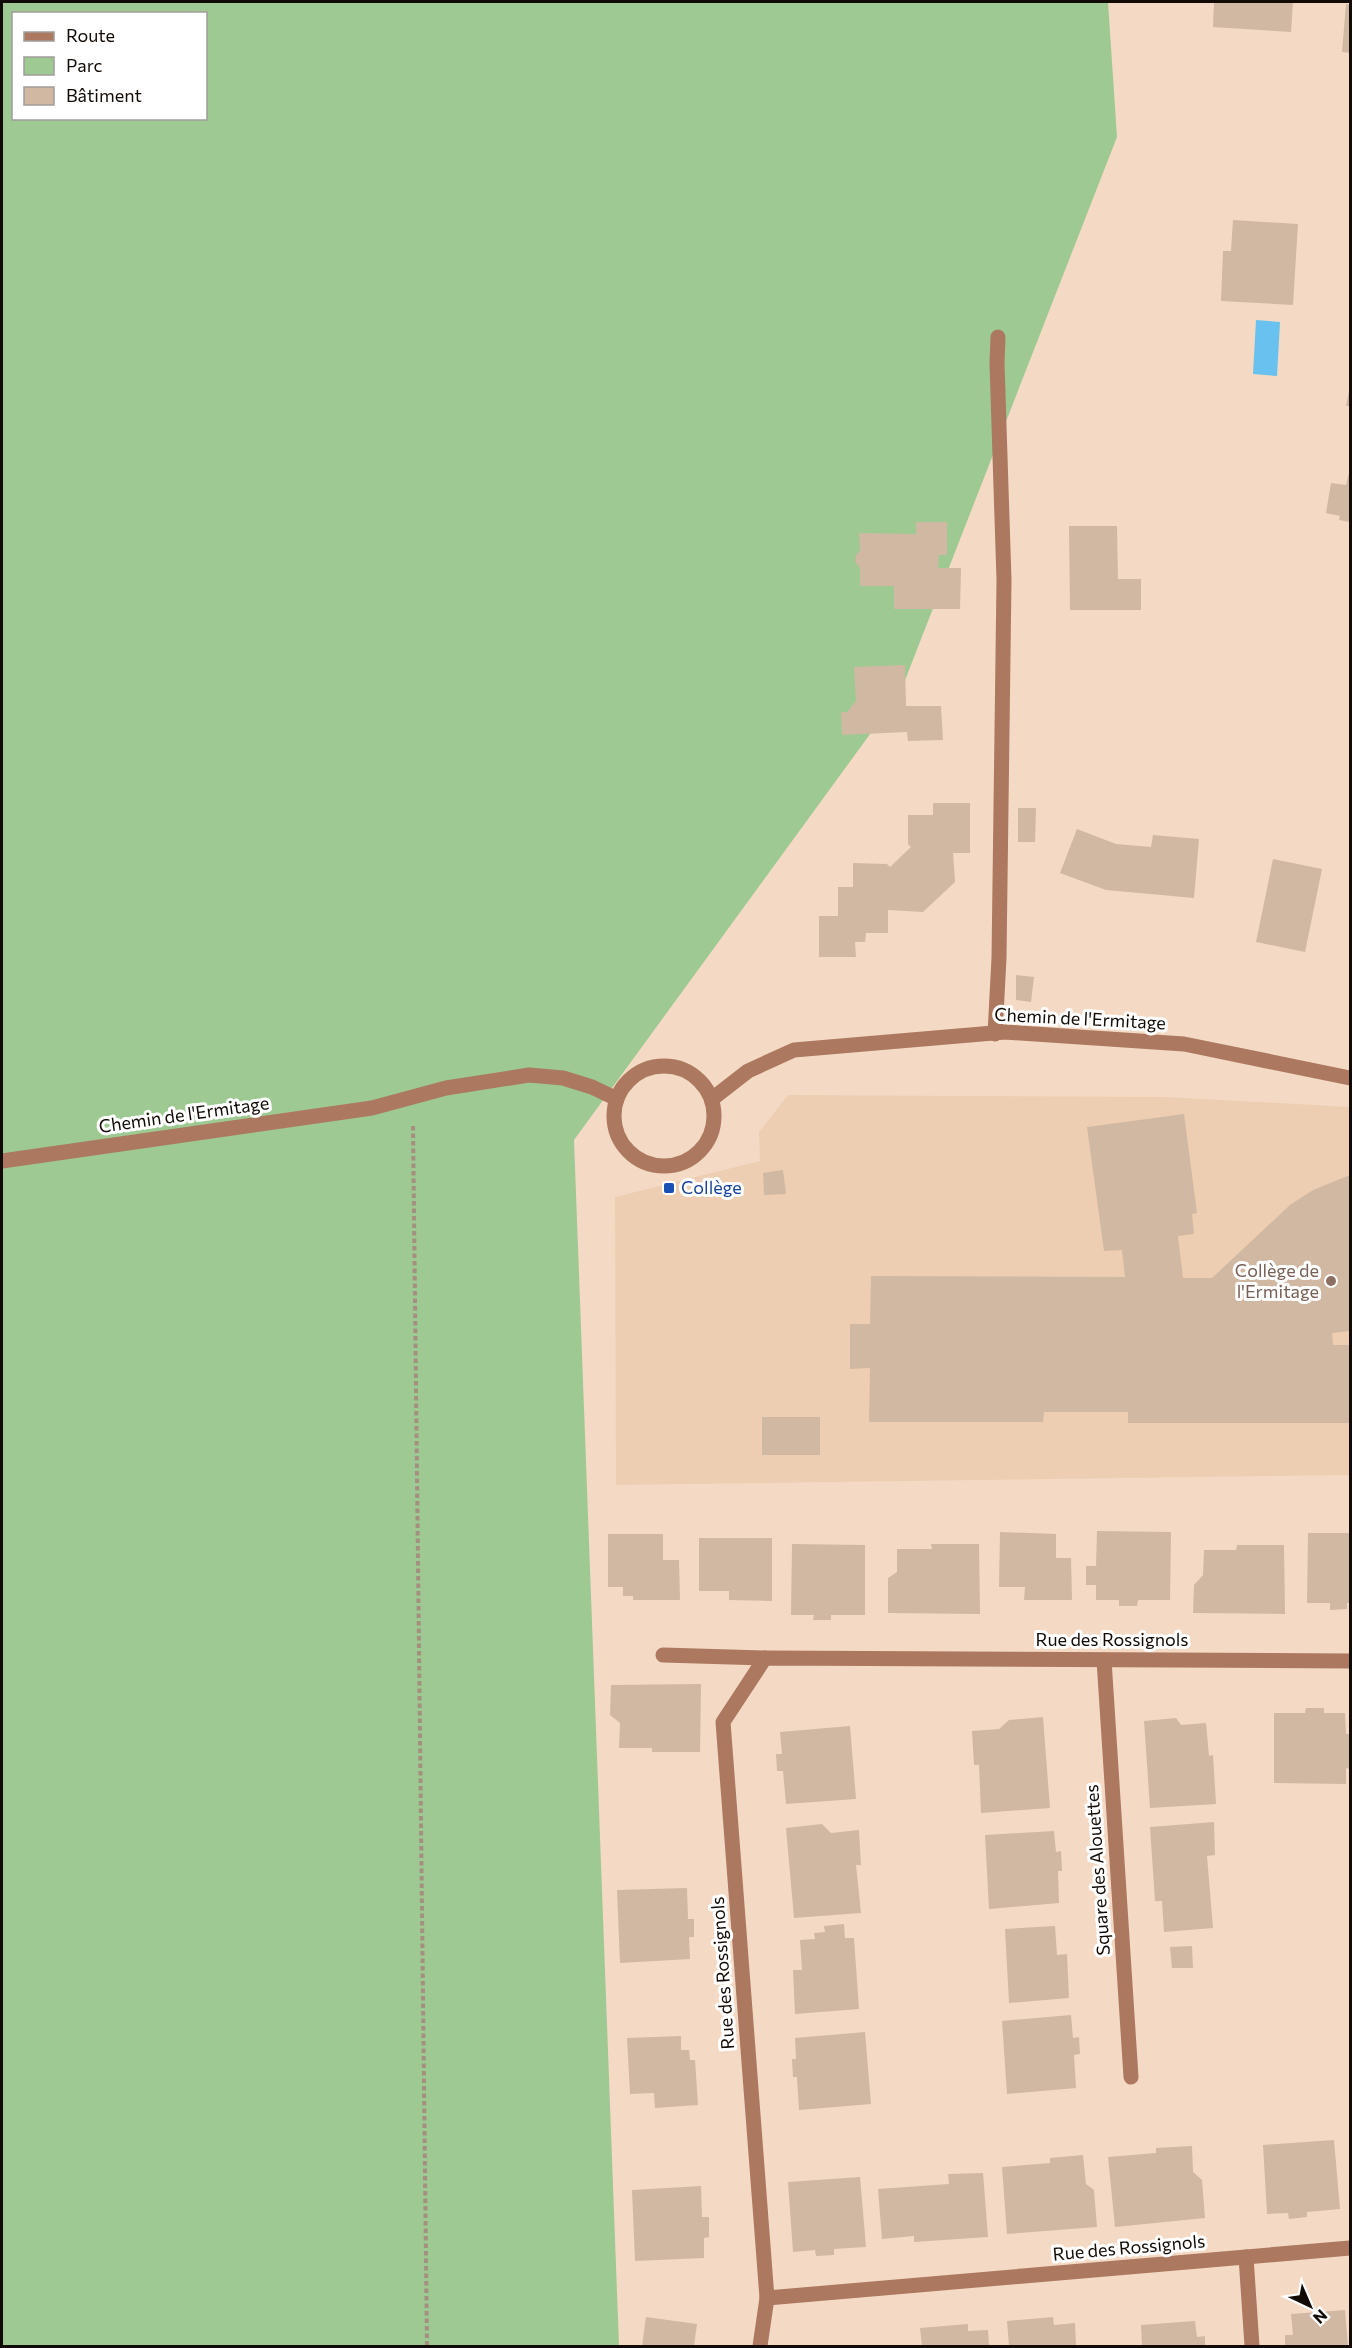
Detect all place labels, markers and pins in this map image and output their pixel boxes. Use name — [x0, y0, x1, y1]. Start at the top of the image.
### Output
place label: Collège — [681, 1176, 742, 1198]
marker: Collège — [662, 1181, 676, 1195]
place label: Collège de l'Ermitage — [1235, 1259, 1319, 1302]
marker: Collège de l'Ermitage — [1324, 1274, 1338, 1288]

